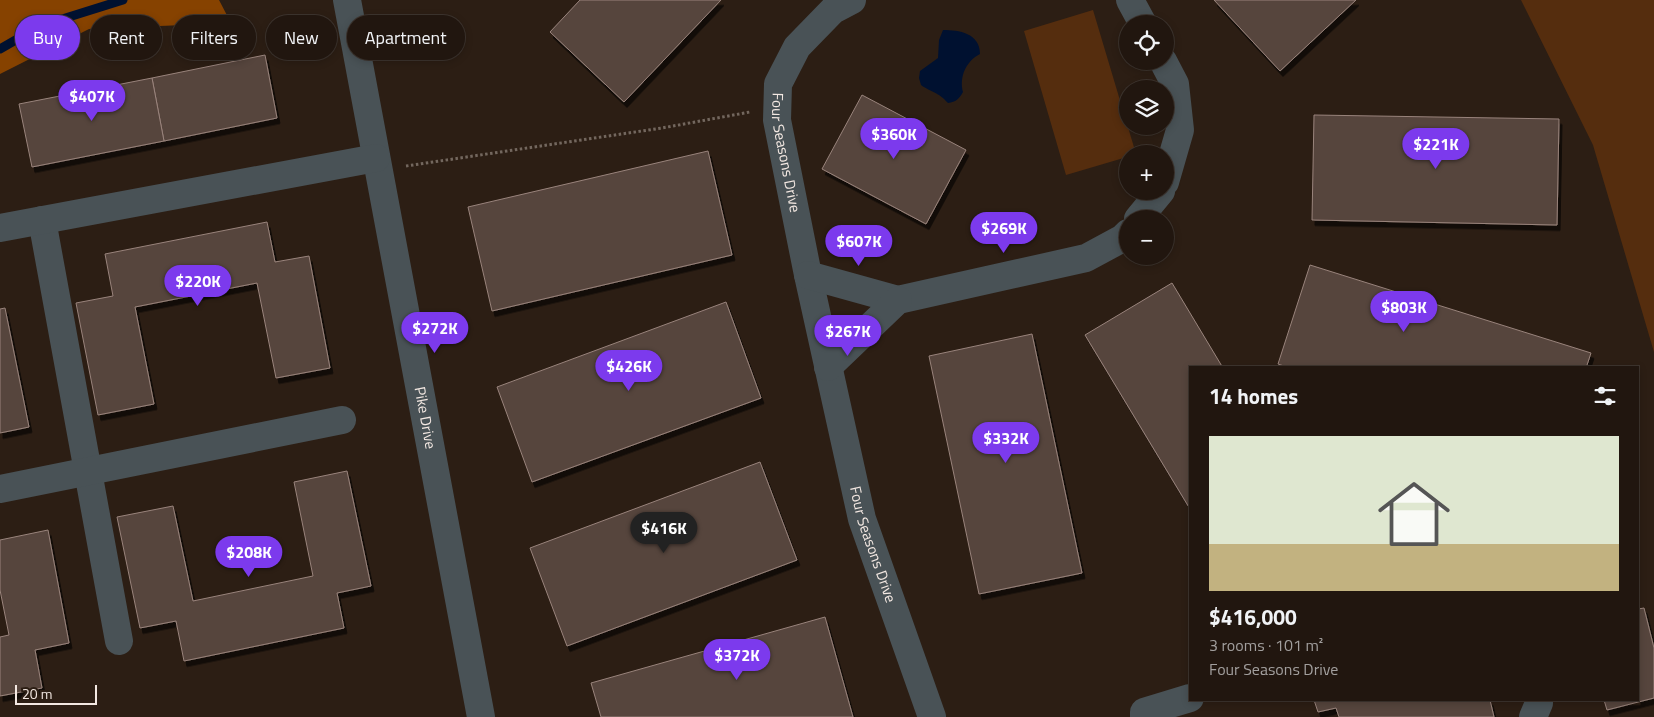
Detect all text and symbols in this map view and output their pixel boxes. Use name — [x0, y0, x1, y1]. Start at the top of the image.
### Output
chip: Buy — [15, 15, 80, 60]
chip: Rent — [90, 15, 162, 60]
chip: Filters — [172, 15, 256, 60]
chip: New — [266, 15, 337, 60]
chip: Apartment — [347, 15, 465, 60]
map controls — [1119, 15, 1174, 265]
button: locate — [1119, 15, 1174, 70]
pin: $407K — [57, 80, 127, 122]
button: layers — [1119, 80, 1174, 135]
text: $407K — [69, 84, 115, 108]
street label: Four Seasons Drive — [766, 92, 807, 214]
pin: $360K — [859, 118, 929, 160]
text: $360K — [871, 122, 917, 146]
pin: $221K — [1401, 128, 1471, 170]
text: $221K — [1413, 132, 1459, 156]
button: + — [1119, 145, 1174, 200]
button: − — [1119, 210, 1174, 265]
pin: $269K — [969, 212, 1039, 254]
text: $269K — [981, 216, 1027, 240]
pin: $607K — [824, 224, 894, 267]
text: $607K — [836, 229, 882, 253]
pin: $220K — [163, 264, 233, 307]
text: $220K — [175, 269, 221, 293]
pin: $803K — [1369, 290, 1439, 333]
text: $803K — [1381, 295, 1427, 319]
pin: $272K — [400, 312, 470, 354]
pin: $267K — [813, 314, 883, 357]
text: $272K — [412, 316, 458, 340]
text: $267K — [825, 319, 871, 343]
pin: $426K — [594, 350, 664, 392]
text: $426K — [606, 354, 652, 378]
text: 14 homes — [1209, 380, 1298, 412]
icon: filters — [1591, 382, 1619, 410]
street label: Pike Drive — [408, 385, 443, 451]
pin: $332K — [971, 422, 1041, 464]
text: $332K — [983, 426, 1029, 450]
icon: home — [1369, 469, 1459, 559]
street label: Four Seasons Drive — [844, 484, 903, 606]
pin: $416K — [629, 512, 699, 554]
text: $416K — [641, 516, 687, 540]
pin: $208K — [214, 536, 284, 578]
text: $208K — [226, 540, 272, 564]
text: $416,000 — [1209, 601, 1297, 633]
text: 3 rooms · 101 m² — [1209, 633, 1323, 657]
pin: $372K — [702, 638, 772, 681]
text: $372K — [714, 643, 760, 667]
text: Four Seasons Drive — [1209, 657, 1338, 681]
scale bar — [15, 682, 98, 705]
text: 20 m — [22, 683, 52, 704]

